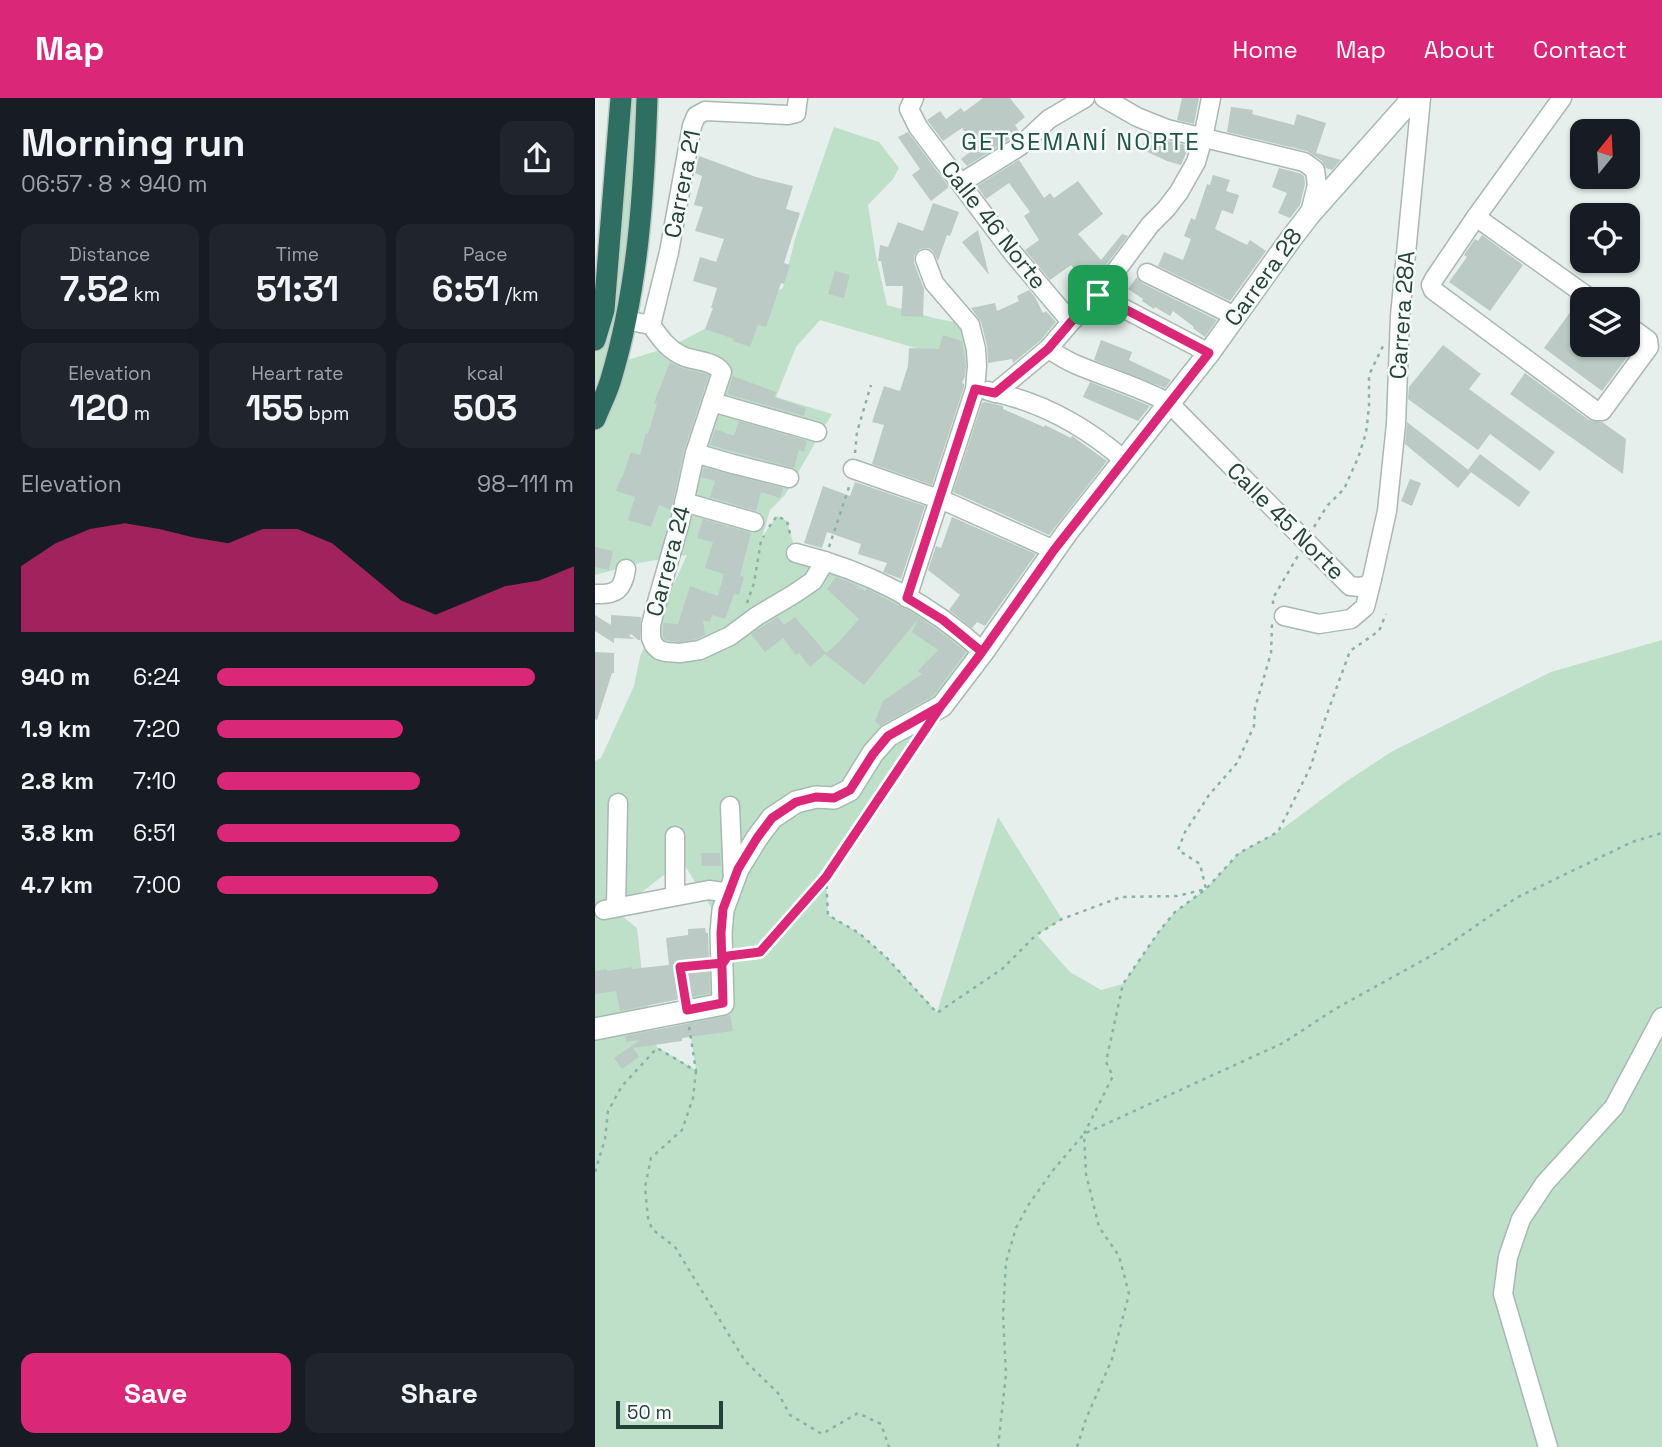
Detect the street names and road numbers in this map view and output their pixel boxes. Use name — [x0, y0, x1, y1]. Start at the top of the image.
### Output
street label: Carrera 21 — [657, 127, 707, 241]
street label: Calle 46 Norte — [934, 155, 1054, 295]
street label: Carrera 28 — [1217, 222, 1309, 332]
street label: Carrera 28A — [1383, 250, 1421, 380]
street label: Calle 45 Norte — [1221, 456, 1351, 586]
street label: Carrera 24 — [639, 502, 697, 620]

